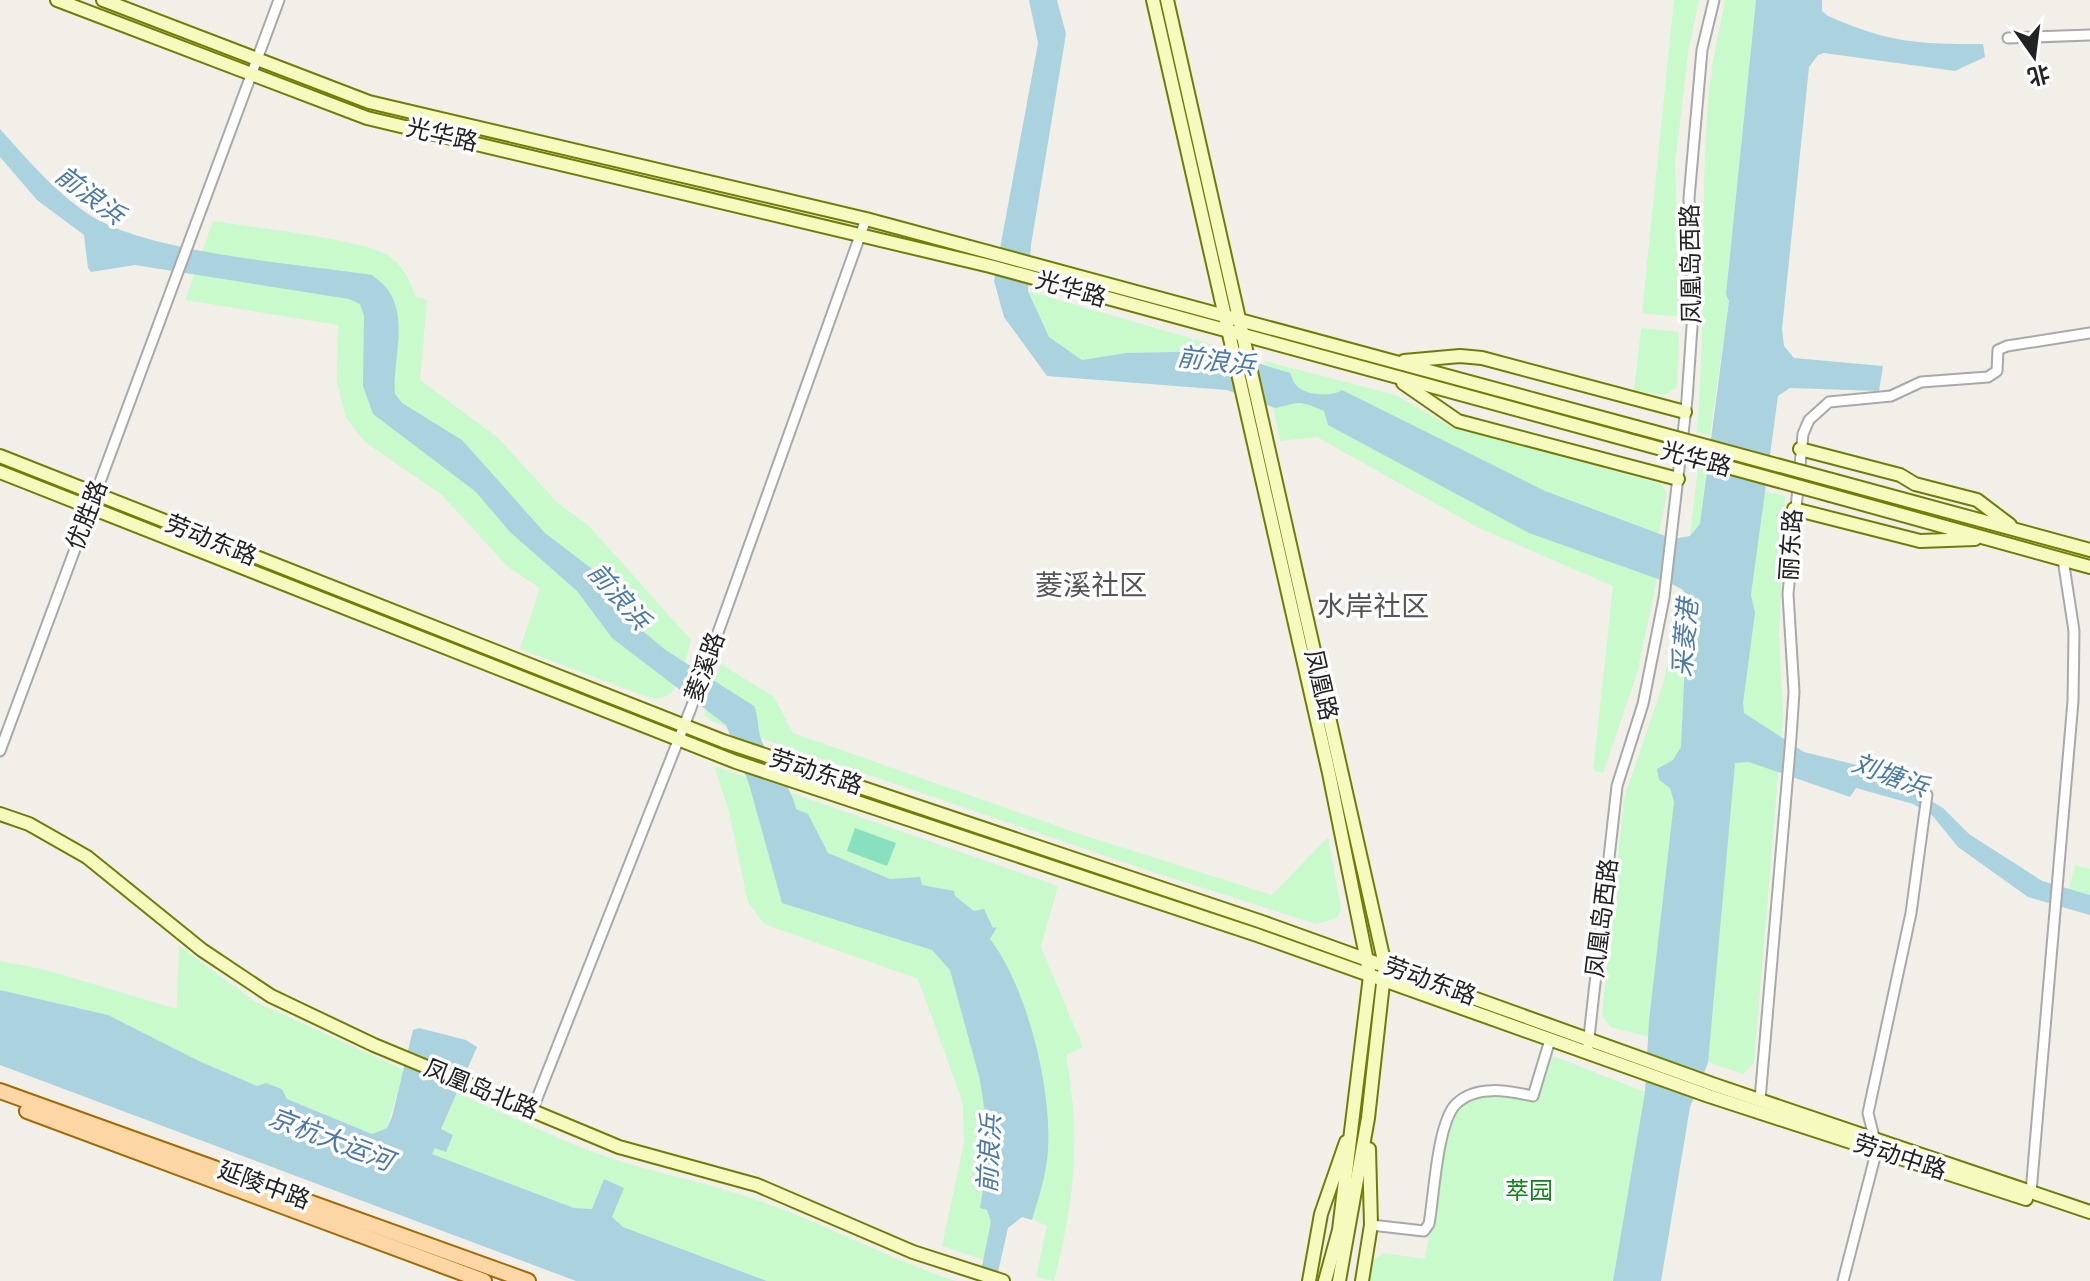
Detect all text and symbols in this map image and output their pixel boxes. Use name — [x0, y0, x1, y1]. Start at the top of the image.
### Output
north arrow — [1994, 16, 2074, 96]
text: 北 — [2024, 56, 2054, 95]
street label: 光华路 — [403, 108, 481, 160]
water label: 前浪浜 — [47, 156, 135, 235]
street label: 凤凰岛西路 — [1671, 204, 1709, 324]
street label: 光华路 — [1032, 261, 1111, 315]
water label: 前浪浜 — [1175, 336, 1259, 385]
street label: 光华路 — [1657, 431, 1736, 485]
street label: 优胜路 — [56, 475, 116, 555]
street label: 劳动东路 — [160, 504, 263, 574]
street label: 丽东路 — [1770, 508, 1810, 582]
water label: 前浪浜 — [579, 553, 661, 639]
district label: 菱溪社区 — [1035, 563, 1147, 606]
district label: 水岸社区 — [1317, 584, 1429, 627]
water label: 采菱港 — [1662, 593, 1708, 679]
street label: 菱溪路 — [675, 627, 733, 707]
street label: 凤凰路 — [1296, 646, 1348, 724]
street label: 劳动东路 — [765, 739, 868, 803]
water label: 刘塘浜 — [1847, 743, 1935, 807]
street label: 凤凰岛西路 — [1576, 856, 1626, 980]
street label: 劳动东路 — [1379, 947, 1482, 1013]
street label: 凤凰岛北路 — [419, 1049, 544, 1127]
water label: 京杭大运河 — [264, 1097, 404, 1182]
water label: 前浪浜 — [967, 1112, 1010, 1194]
street label: 劳动中路 — [1849, 1124, 1952, 1188]
street label: 延陵中路 — [213, 1151, 316, 1217]
park label: 萃园 — [1505, 1172, 1553, 1208]

